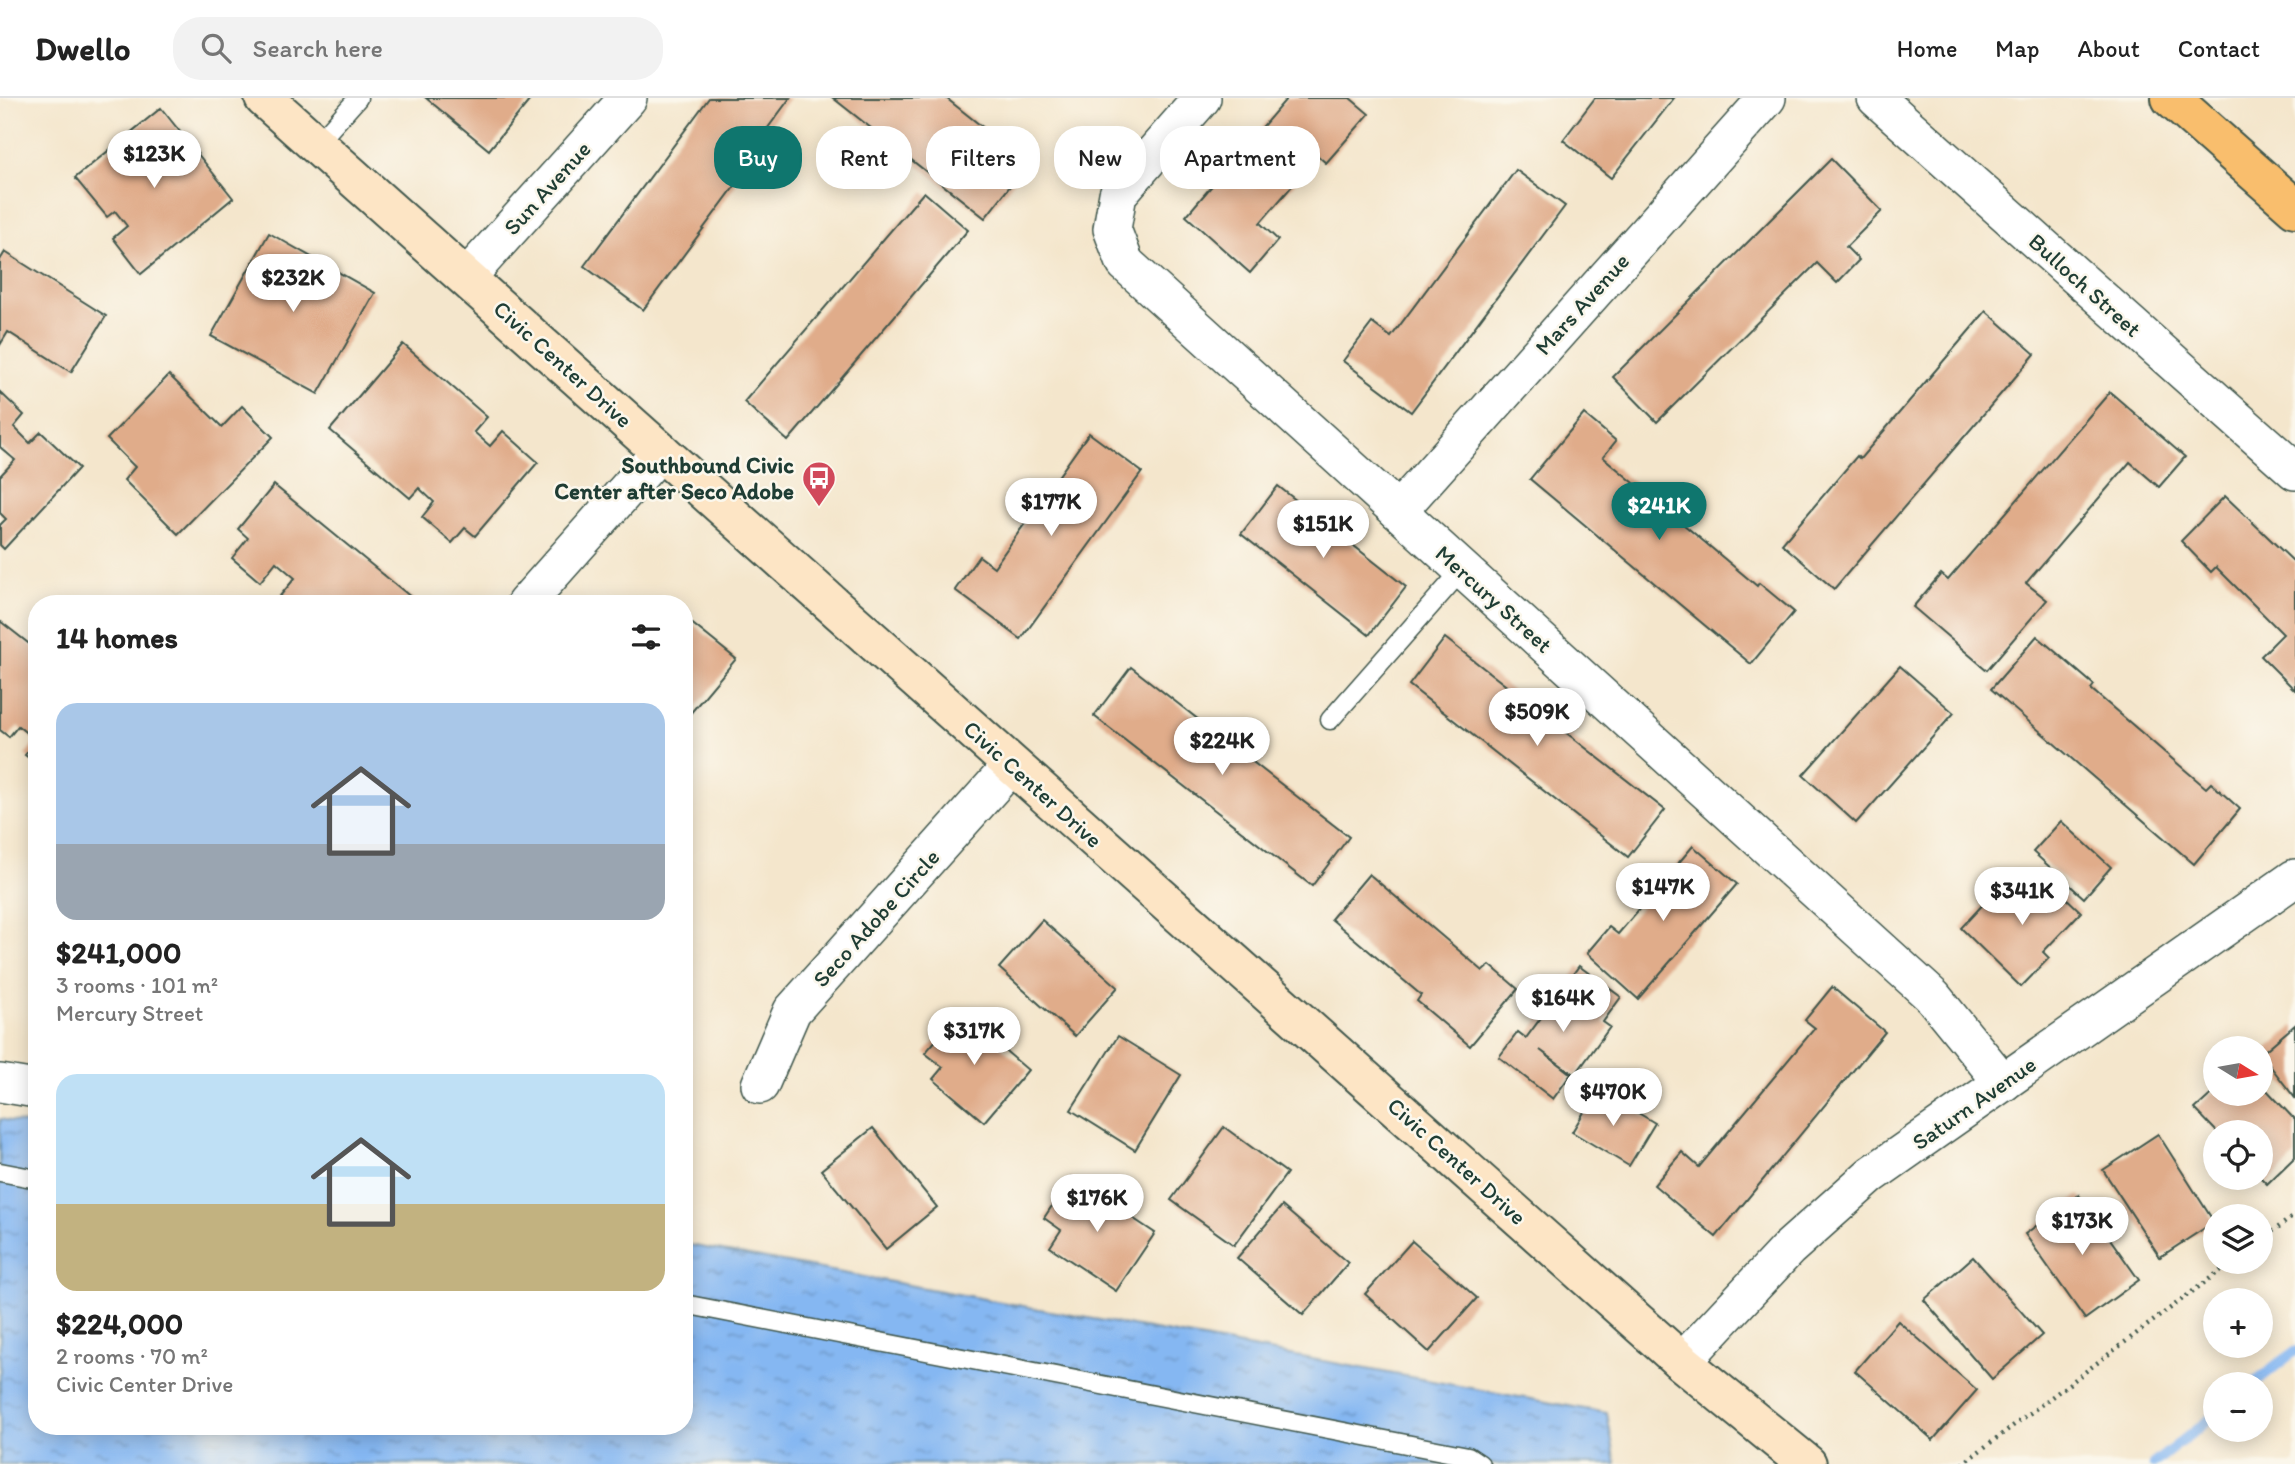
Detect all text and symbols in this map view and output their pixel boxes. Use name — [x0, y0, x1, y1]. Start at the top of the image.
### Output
search box — [173, 17, 663, 80]
text: Dwello — [35, 29, 131, 68]
icon: search — [197, 29, 235, 67]
text: Search here — [253, 32, 383, 64]
text: Home — [1897, 34, 1957, 63]
text: Map — [1995, 34, 2039, 63]
text: About — [2077, 34, 2140, 63]
text: Contact — [2178, 34, 2260, 63]
chip: Buy — [714, 126, 802, 189]
chip: Rent — [816, 126, 912, 189]
chip: Filters — [926, 126, 1040, 189]
chip: New — [1054, 126, 1146, 189]
chip: Apartment — [1160, 126, 1320, 189]
pin: $123K — [105, 130, 203, 190]
street label: Sun Avenue — [497, 135, 597, 241]
text: $123K — [123, 139, 185, 167]
street label: Bulloch Street — [2023, 227, 2147, 343]
street label: Mars Avenue — [1529, 247, 1635, 361]
pin: $232K — [244, 254, 342, 314]
text: $232K — [261, 263, 325, 291]
street label: Civic Center Drive — [488, 294, 638, 434]
place label: Southbound Civic Center after Seco Adobe — [554, 451, 794, 505]
bus stop icon: Southbound Civic Center after Seco Adobe — [800, 459, 838, 508]
pin: $177K — [1002, 478, 1100, 538]
pin: $241K — [1610, 482, 1708, 542]
text: $177K — [1021, 487, 1081, 515]
text: $241K — [1628, 491, 1690, 519]
pin: $151K — [1274, 500, 1372, 560]
text: $151K — [1293, 509, 1353, 537]
street label: Mercury Street — [1430, 539, 1558, 659]
icon: filters — [627, 618, 665, 656]
text: 14 homes — [56, 619, 178, 656]
pin: $509K — [1488, 688, 1586, 748]
text: $509K — [1505, 697, 1569, 725]
street label: Civic Center Drive — [958, 714, 1108, 854]
pin: $224K — [1173, 718, 1271, 777]
text: $224K — [1190, 726, 1254, 754]
icon: home — [298, 748, 424, 874]
street label: Seco Adobe Circle — [807, 843, 945, 993]
pin: $147K — [1614, 864, 1712, 923]
pin: $341K — [1973, 868, 2071, 927]
text: $147K — [1632, 872, 1694, 900]
text: $341K — [1990, 876, 2054, 904]
text: $241,000 — [56, 934, 182, 971]
text: 3 rooms · 101 m² — [56, 971, 218, 999]
pin: $164K — [1514, 974, 1612, 1034]
text: $164K — [1531, 983, 1595, 1011]
text: Mercury Street — [56, 999, 204, 1027]
pin: $317K — [925, 1007, 1023, 1067]
text: $317K — [944, 1016, 1004, 1044]
north arrow — [2203, 1036, 2273, 1106]
map controls — [2203, 1036, 2273, 1442]
street label: Saturn Avenue — [1907, 1050, 2041, 1156]
pin: $470K — [1564, 1068, 1662, 1128]
text: $470K — [1580, 1077, 1646, 1105]
street label: Civic Center Drive — [1382, 1091, 1532, 1231]
icon: home — [298, 1119, 424, 1245]
button: locate — [2203, 1120, 2273, 1190]
pin: $176K — [1048, 1174, 1146, 1234]
text: $176K — [1067, 1183, 1127, 1211]
pin: $173K — [2033, 1198, 2131, 1257]
button: layers — [2203, 1204, 2273, 1274]
text: $173K — [2052, 1206, 2112, 1234]
button: + — [2203, 1288, 2273, 1358]
text: $224,000 — [56, 1305, 183, 1342]
text: 2 rooms · 70 m² — [56, 1342, 208, 1370]
text: Civic Center Drive — [56, 1370, 233, 1398]
button: − — [2203, 1372, 2273, 1442]

